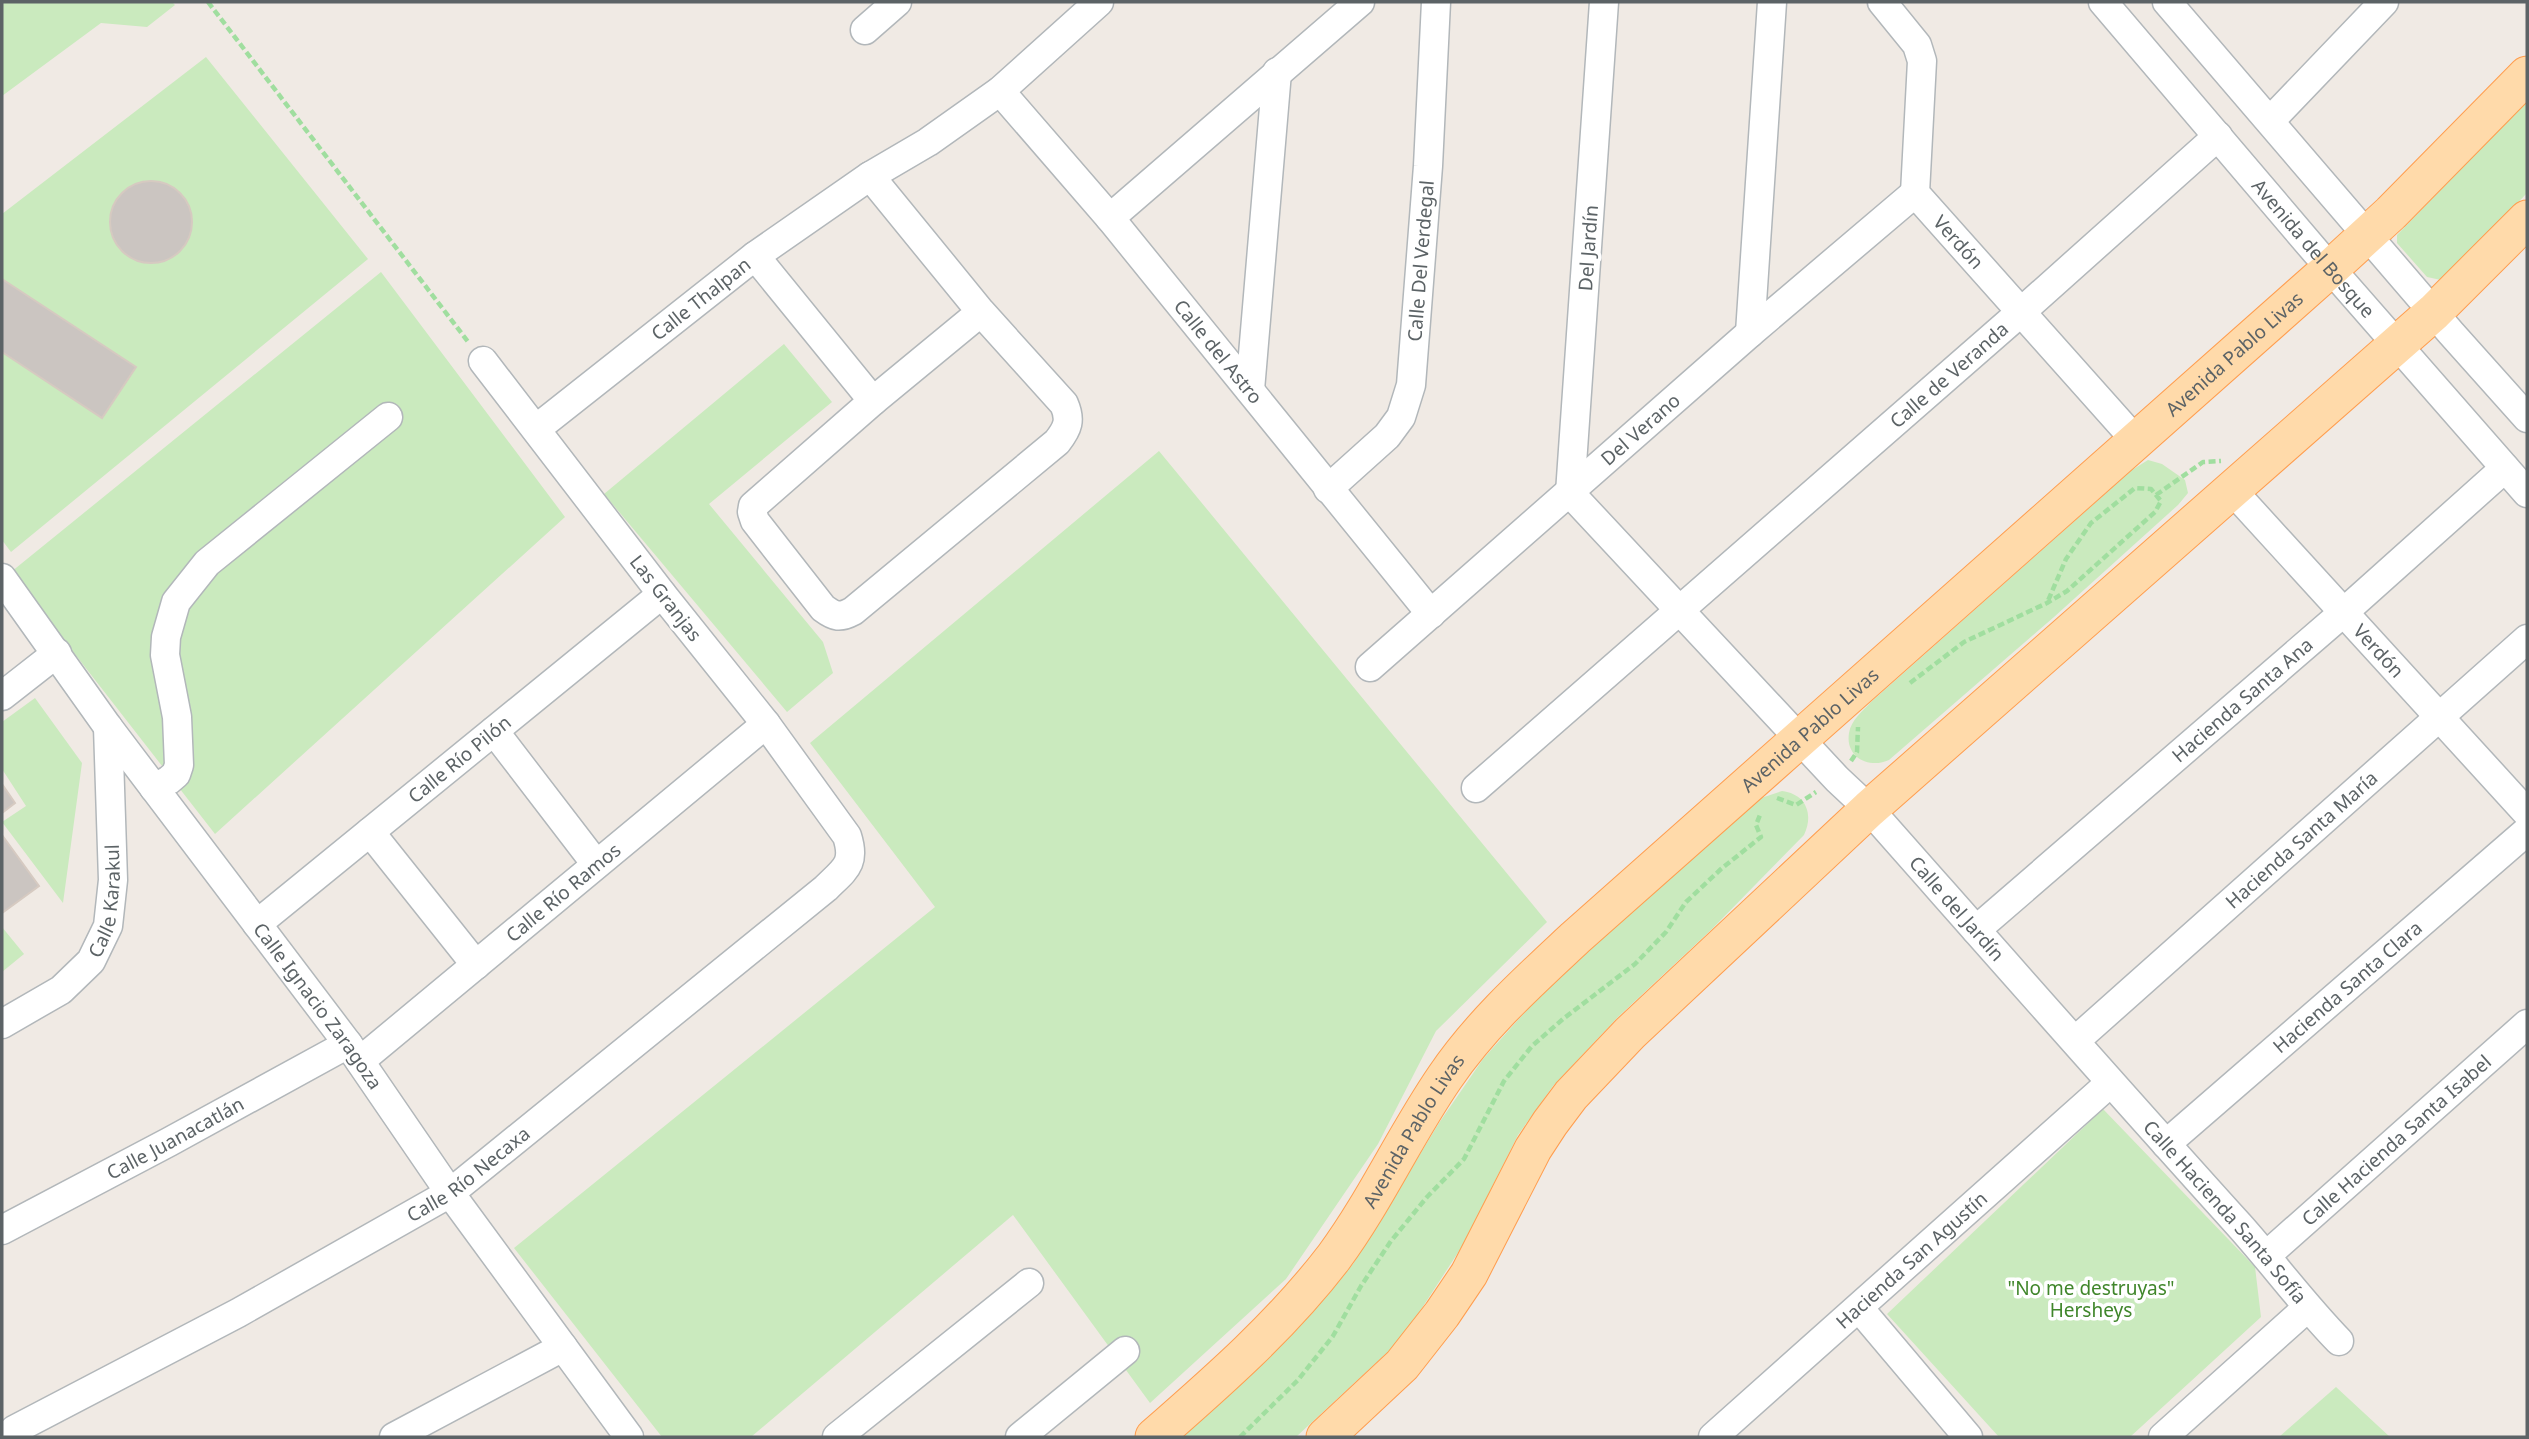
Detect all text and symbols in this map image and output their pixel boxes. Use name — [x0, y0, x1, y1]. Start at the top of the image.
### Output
street label: Avenida del Bosque — [2246, 173, 2381, 323]
street label: Calle Del Verdegal — [1401, 179, 1440, 342]
street label: Del Jardín — [1572, 204, 1604, 292]
street label: Verdón — [1928, 209, 1990, 275]
street label: Calle Thalpan — [646, 251, 756, 346]
street label: Avenida Pablo Livas — [2160, 286, 2309, 422]
street label: Calle del Astro — [1168, 294, 1269, 409]
street label: Calle de Veranda — [1884, 316, 2014, 434]
street label: Del Verano — [1595, 387, 1686, 471]
street label: Las Granjas — [624, 549, 708, 647]
street label: Verdón — [2347, 618, 2410, 683]
street label: Hacienda Santa Ana — [2166, 632, 2318, 768]
street label: Avenida Pablo Livas — [1735, 662, 1884, 798]
street label: Calle Río Pilón — [402, 709, 516, 809]
street label: Hacienda Santa María — [2220, 765, 2383, 914]
street label: Calle Río Ramos — [500, 837, 626, 948]
street label: Calle Karakul — [82, 844, 126, 962]
street label: Calle del Jardín — [1903, 850, 2010, 967]
street label: Hacienda Santa Clara — [2267, 915, 2427, 1059]
street label: Calle Ignacio Zaragoza — [248, 917, 388, 1094]
street label: Avenida Pablo Livas — [1356, 1049, 1470, 1213]
street label: Calle Hacienda Santa Isabel — [2296, 1049, 2497, 1231]
street label: Calle Juanacatlán — [102, 1091, 248, 1186]
street label: Calle Hacienda Santa Sofía — [2138, 1114, 2313, 1309]
street label: Calle Río Necaxa — [402, 1120, 535, 1228]
street label: Hacienda San Agustín — [1830, 1186, 1993, 1334]
park label: "No me destruyas" Hersheys — [2007, 1275, 2175, 1323]

